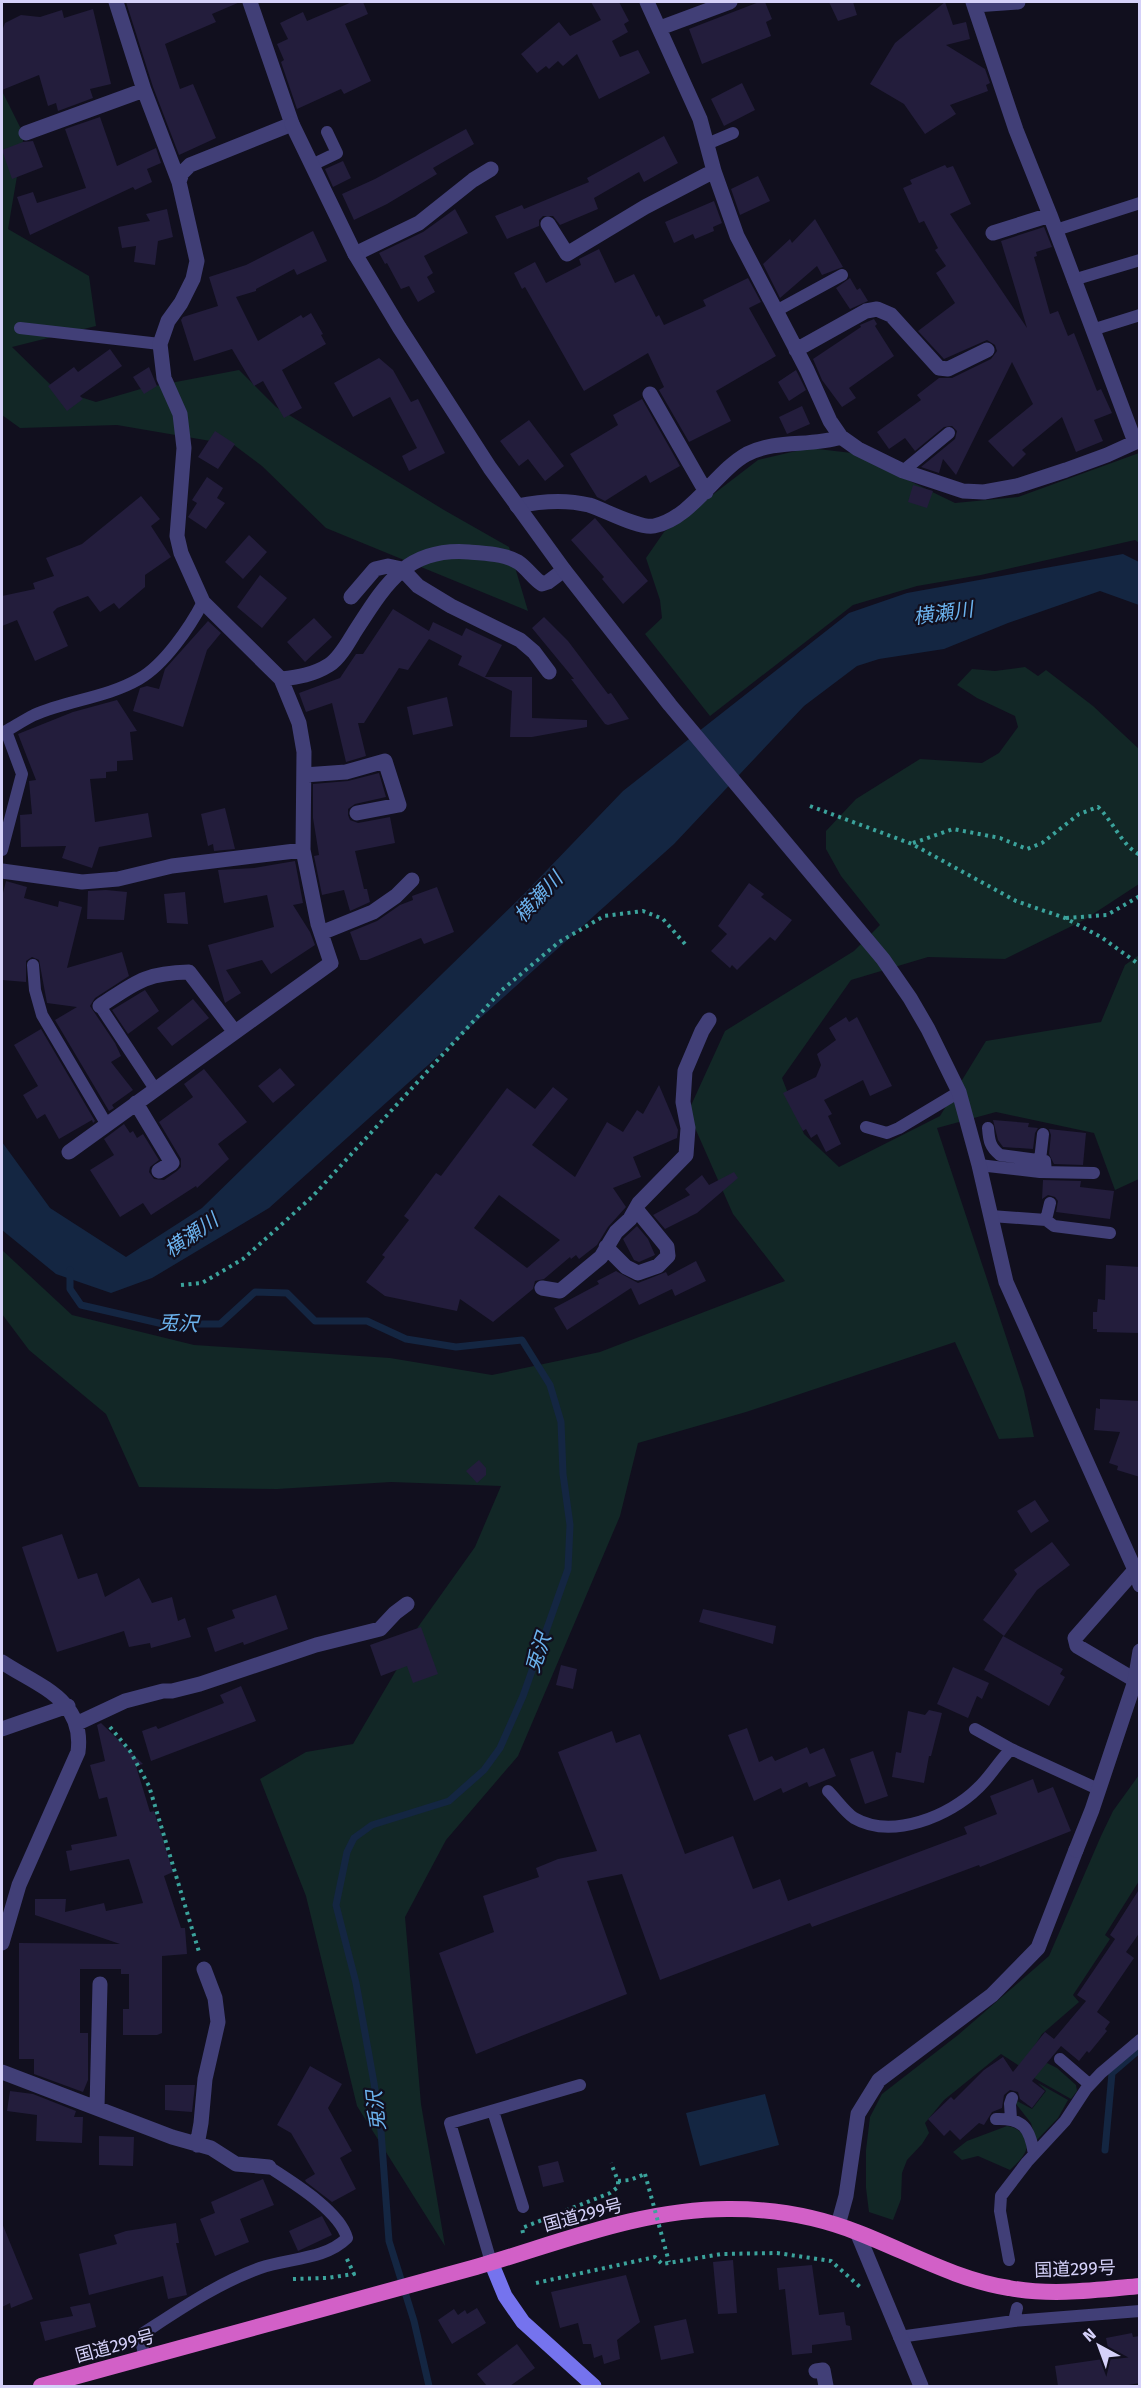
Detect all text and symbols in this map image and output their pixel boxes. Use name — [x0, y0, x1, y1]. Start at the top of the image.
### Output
water label: 横瀬川 — [912, 597, 976, 629]
water label: 横瀬川 — [509, 865, 569, 927]
water label: 横瀬川 — [160, 1207, 224, 1262]
water label: 兎沢 — [157, 1310, 202, 1336]
water label: 兎沢 — [520, 1627, 557, 1676]
water label: 兎沢 — [362, 2087, 390, 2132]
street label: 国道299号 — [541, 2194, 625, 2236]
street label: 国道299号 — [1034, 2257, 1116, 2281]
north arrow — [1069, 2316, 1129, 2376]
text: N — [1079, 2324, 1100, 2346]
street label: 国道299号 — [73, 2325, 157, 2367]

